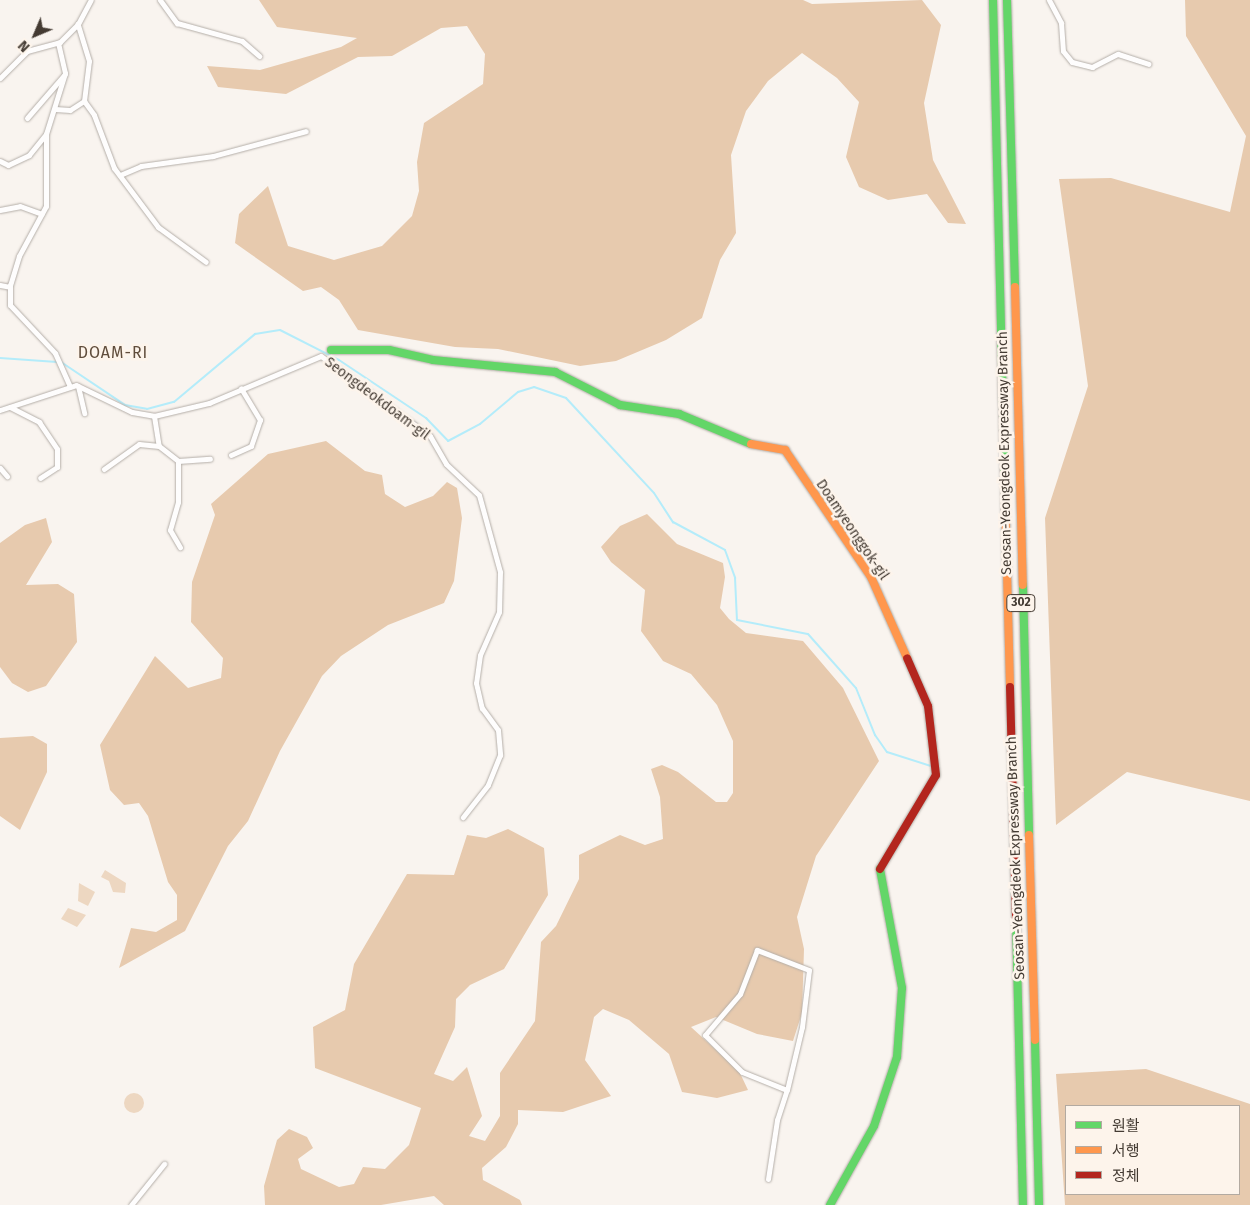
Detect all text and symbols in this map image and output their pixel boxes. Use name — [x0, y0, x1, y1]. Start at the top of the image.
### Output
north arrow — [10, 10, 60, 60]
text: N — [15, 37, 33, 55]
street label: Seosan-Yeongdeok Expressway Branch — [994, 331, 1016, 575]
district label: DOAM-RI — [77, 343, 149, 363]
street label: Seongdeokdoam-gil — [321, 354, 433, 444]
street label: Doamyeonggok-gil — [812, 477, 892, 583]
road number: 302 — [1006, 594, 1036, 612]
street label: Seosan-Yeongdeok Expressway Branch — [1003, 736, 1029, 980]
legend — [1065, 1105, 1240, 1195]
text: 원활 — [1112, 1117, 1140, 1135]
text: 서행 — [1112, 1142, 1140, 1160]
text: 정체 — [1112, 1167, 1140, 1185]

